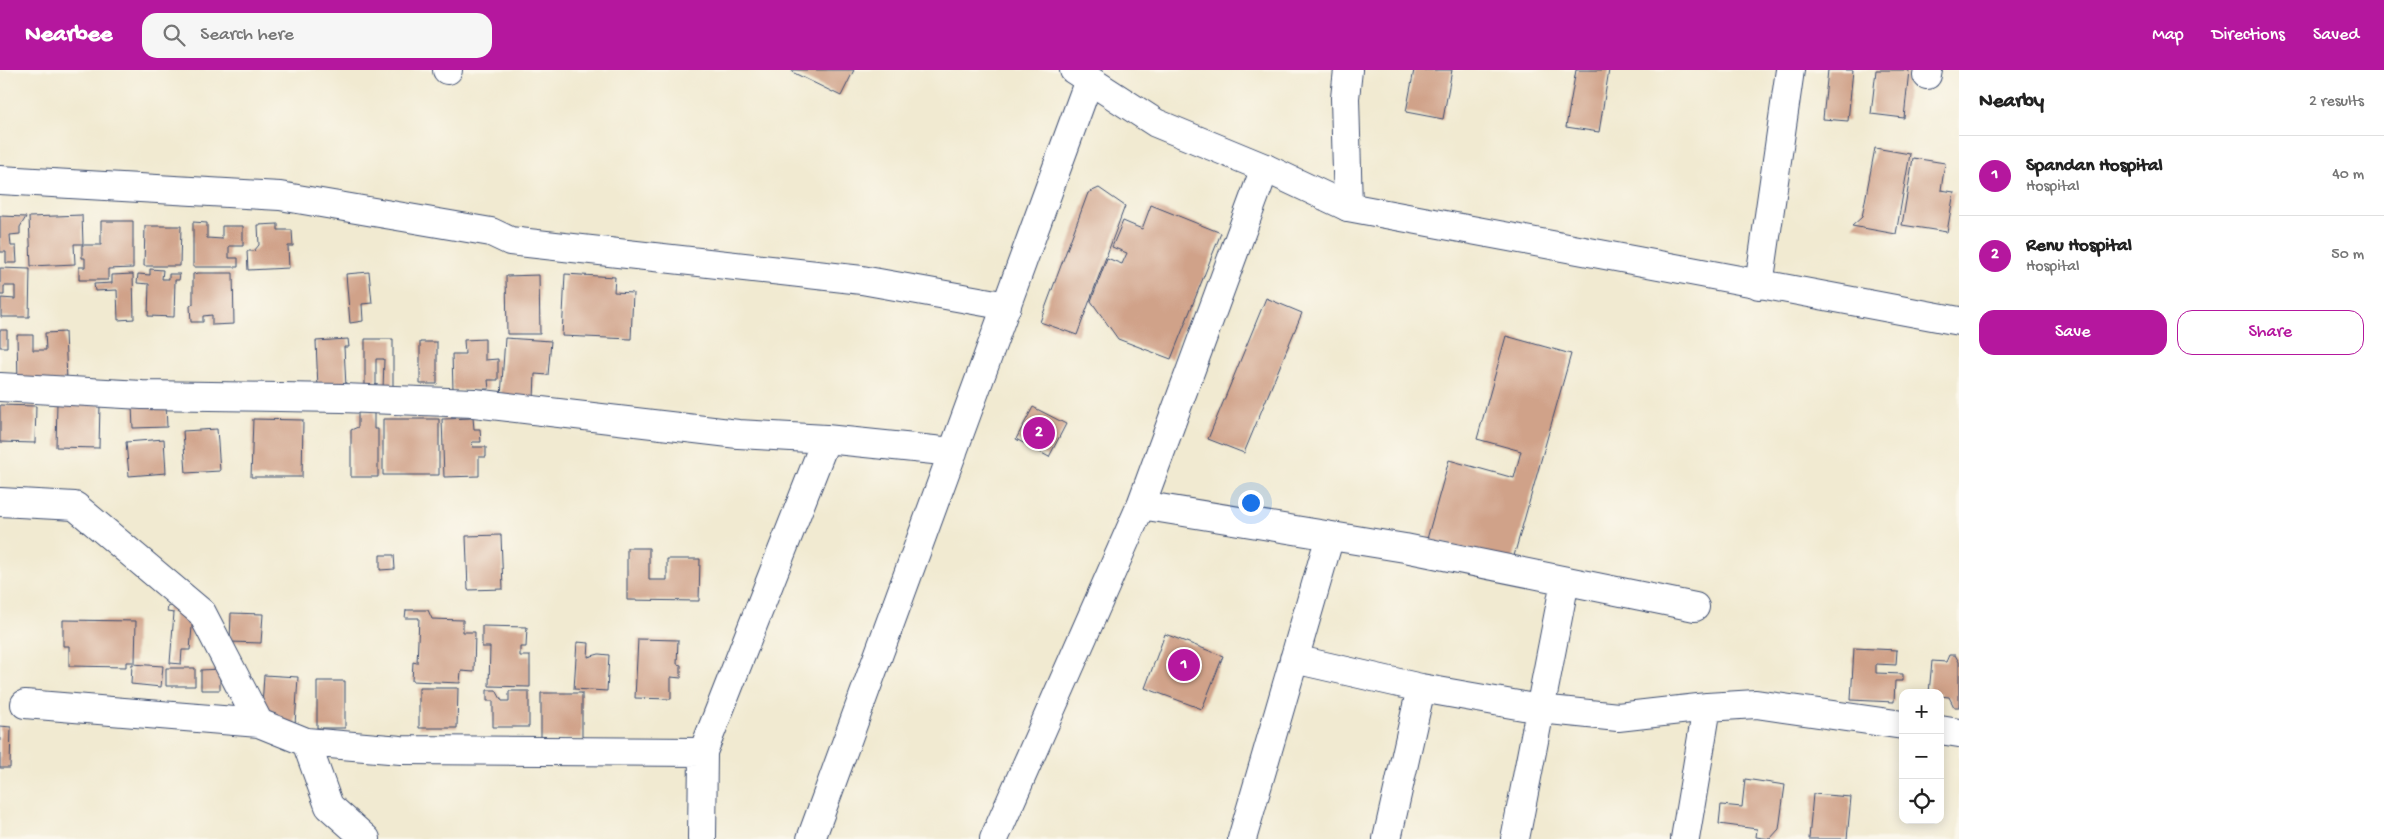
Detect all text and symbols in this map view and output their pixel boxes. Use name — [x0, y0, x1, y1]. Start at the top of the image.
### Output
search box — [142, 13, 492, 58]
text: Nearbee — [25, 21, 112, 50]
icon: search — [160, 21, 188, 49]
text: Search here — [200, 24, 294, 47]
text: Map — [2152, 25, 2184, 46]
text: Directions — [2212, 25, 2285, 46]
text: Saved — [2313, 25, 2359, 46]
text: Nearby — [1979, 90, 2044, 115]
text: 2 results — [2309, 93, 2364, 112]
text: Spandan Hospital — [2026, 155, 2163, 178]
text: 1 — [1992, 166, 1998, 185]
text: 40 m — [2332, 166, 2364, 185]
text: Hospital — [2026, 178, 2080, 197]
text: Renu Hospital — [2026, 235, 2132, 258]
text: 2 — [1991, 246, 1999, 265]
text: 50 m — [2331, 246, 2364, 265]
text: Hospital — [2026, 258, 2080, 277]
button: Save — [1979, 310, 2167, 355]
button: Share — [2177, 310, 2364, 355]
pin: 2 — [1023, 414, 1055, 452]
your location — [1238, 490, 1264, 516]
pin: 1 — [1168, 646, 1200, 684]
map controls — [1899, 689, 1944, 824]
button: + — [1899, 689, 1944, 734]
button: − — [1899, 734, 1944, 779]
button: locate — [1899, 779, 1944, 824]

